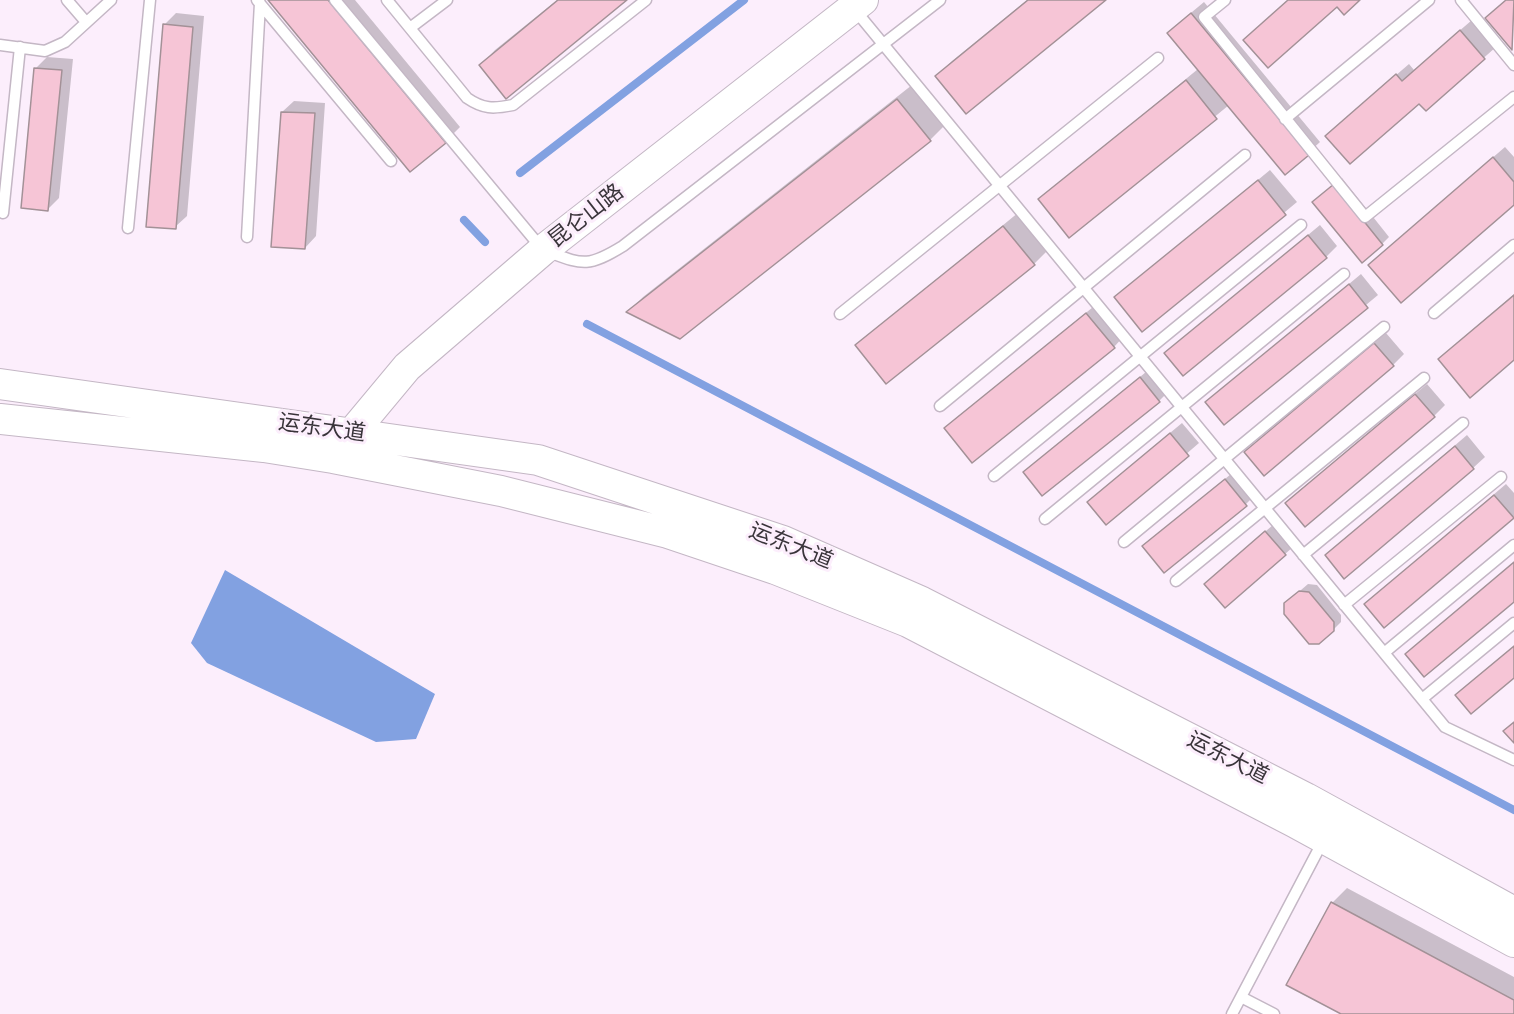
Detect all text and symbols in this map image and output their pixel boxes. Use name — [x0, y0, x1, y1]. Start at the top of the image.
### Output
street label: 昆仑山路 — [543, 179, 629, 253]
street label: 运东大道 — [277, 409, 367, 447]
street label: 运东大道 — [745, 517, 837, 575]
street label: 运东大道 — [1183, 726, 1273, 790]

